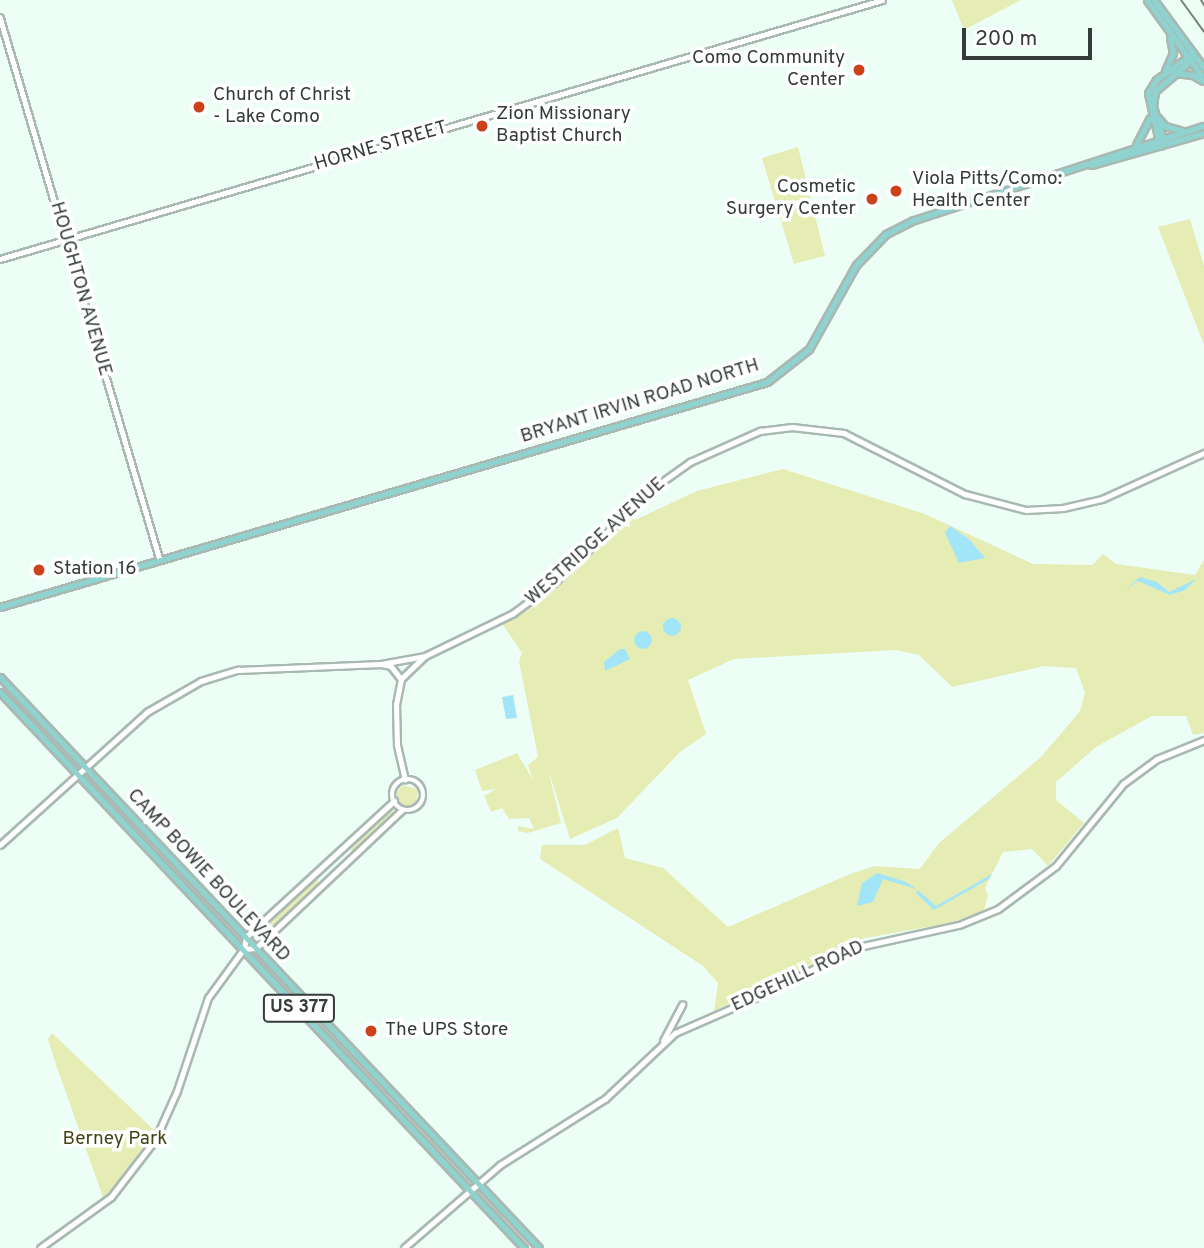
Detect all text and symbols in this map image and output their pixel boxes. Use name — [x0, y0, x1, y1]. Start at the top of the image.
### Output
scale bar — [966, 14, 1096, 58]
text: 200 m — [975, 26, 1037, 53]
place label: Como Community Center — [692, 48, 845, 92]
marker: Como Community Center — [851, 62, 867, 78]
place label: Church of Christ - Lake Como — [213, 85, 351, 129]
marker: Church of Christ - Lake Como — [191, 99, 207, 115]
place label: Zion Missionary Baptist Church — [496, 104, 631, 148]
street label: HORNE STREET — [312, 117, 450, 177]
marker: Zion Missionary Baptist Church — [474, 118, 490, 134]
place label: Viola Pitts/Como: Health Center — [912, 169, 1062, 213]
place label: Cosmetic Surgery Center — [726, 177, 856, 221]
marker: Viola Pitts/Como: Health Center — [886, 181, 906, 201]
marker: Cosmetic Surgery Center — [862, 189, 882, 209]
street label: HOUGHTON AVENUE — [44, 199, 116, 379]
street label: BRYANT IRVIN ROAD NORTH — [518, 355, 762, 449]
street label: WESTRIDGE AVENUE — [521, 473, 671, 611]
place label: Station 16 — [53, 559, 137, 581]
marker: Station 16 — [31, 562, 47, 578]
street label: CAMP BOWIE BOULEVARD — [122, 785, 294, 967]
street label: EDGEHILL ROAD — [728, 936, 868, 1018]
road number: US 377 — [262, 993, 336, 1023]
place label: The UPS Store — [385, 1020, 508, 1042]
marker: The UPS Store — [363, 1023, 379, 1039]
park label: Berney Park — [63, 1129, 167, 1151]

